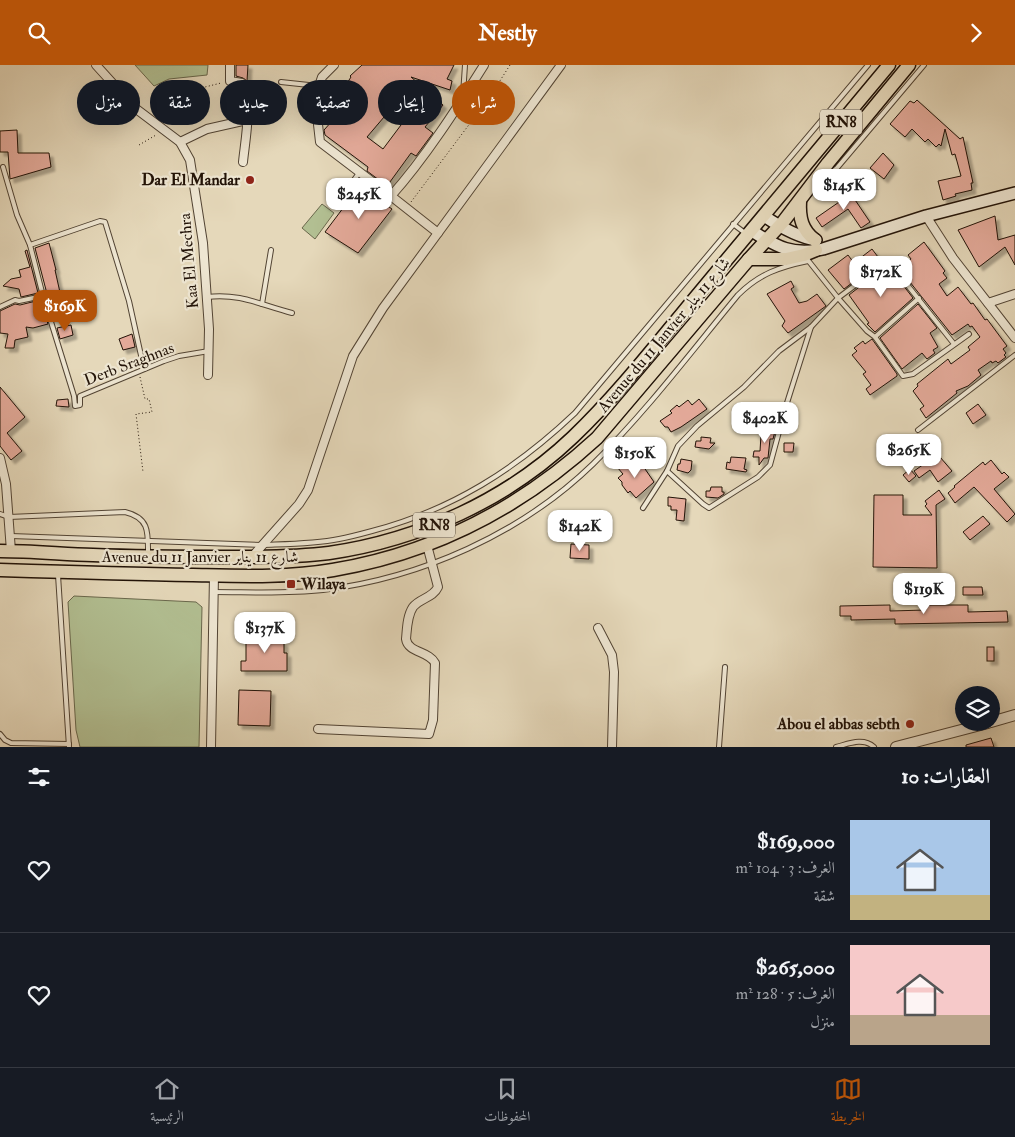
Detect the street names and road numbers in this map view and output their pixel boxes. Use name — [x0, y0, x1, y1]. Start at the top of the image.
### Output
road number: RN8 — [820, 109, 862, 135]
street label: Kaa El Mechra — [175, 212, 203, 310]
street label: Avenue du 11 Janvier شارع 11 يناير — [593, 253, 737, 419]
street label: Derb Sraghnas — [81, 338, 177, 390]
road number: RN8 — [413, 513, 455, 537]
street label: Avenue du 11 Janvier شارع 11 يناير — [101, 547, 298, 570]

